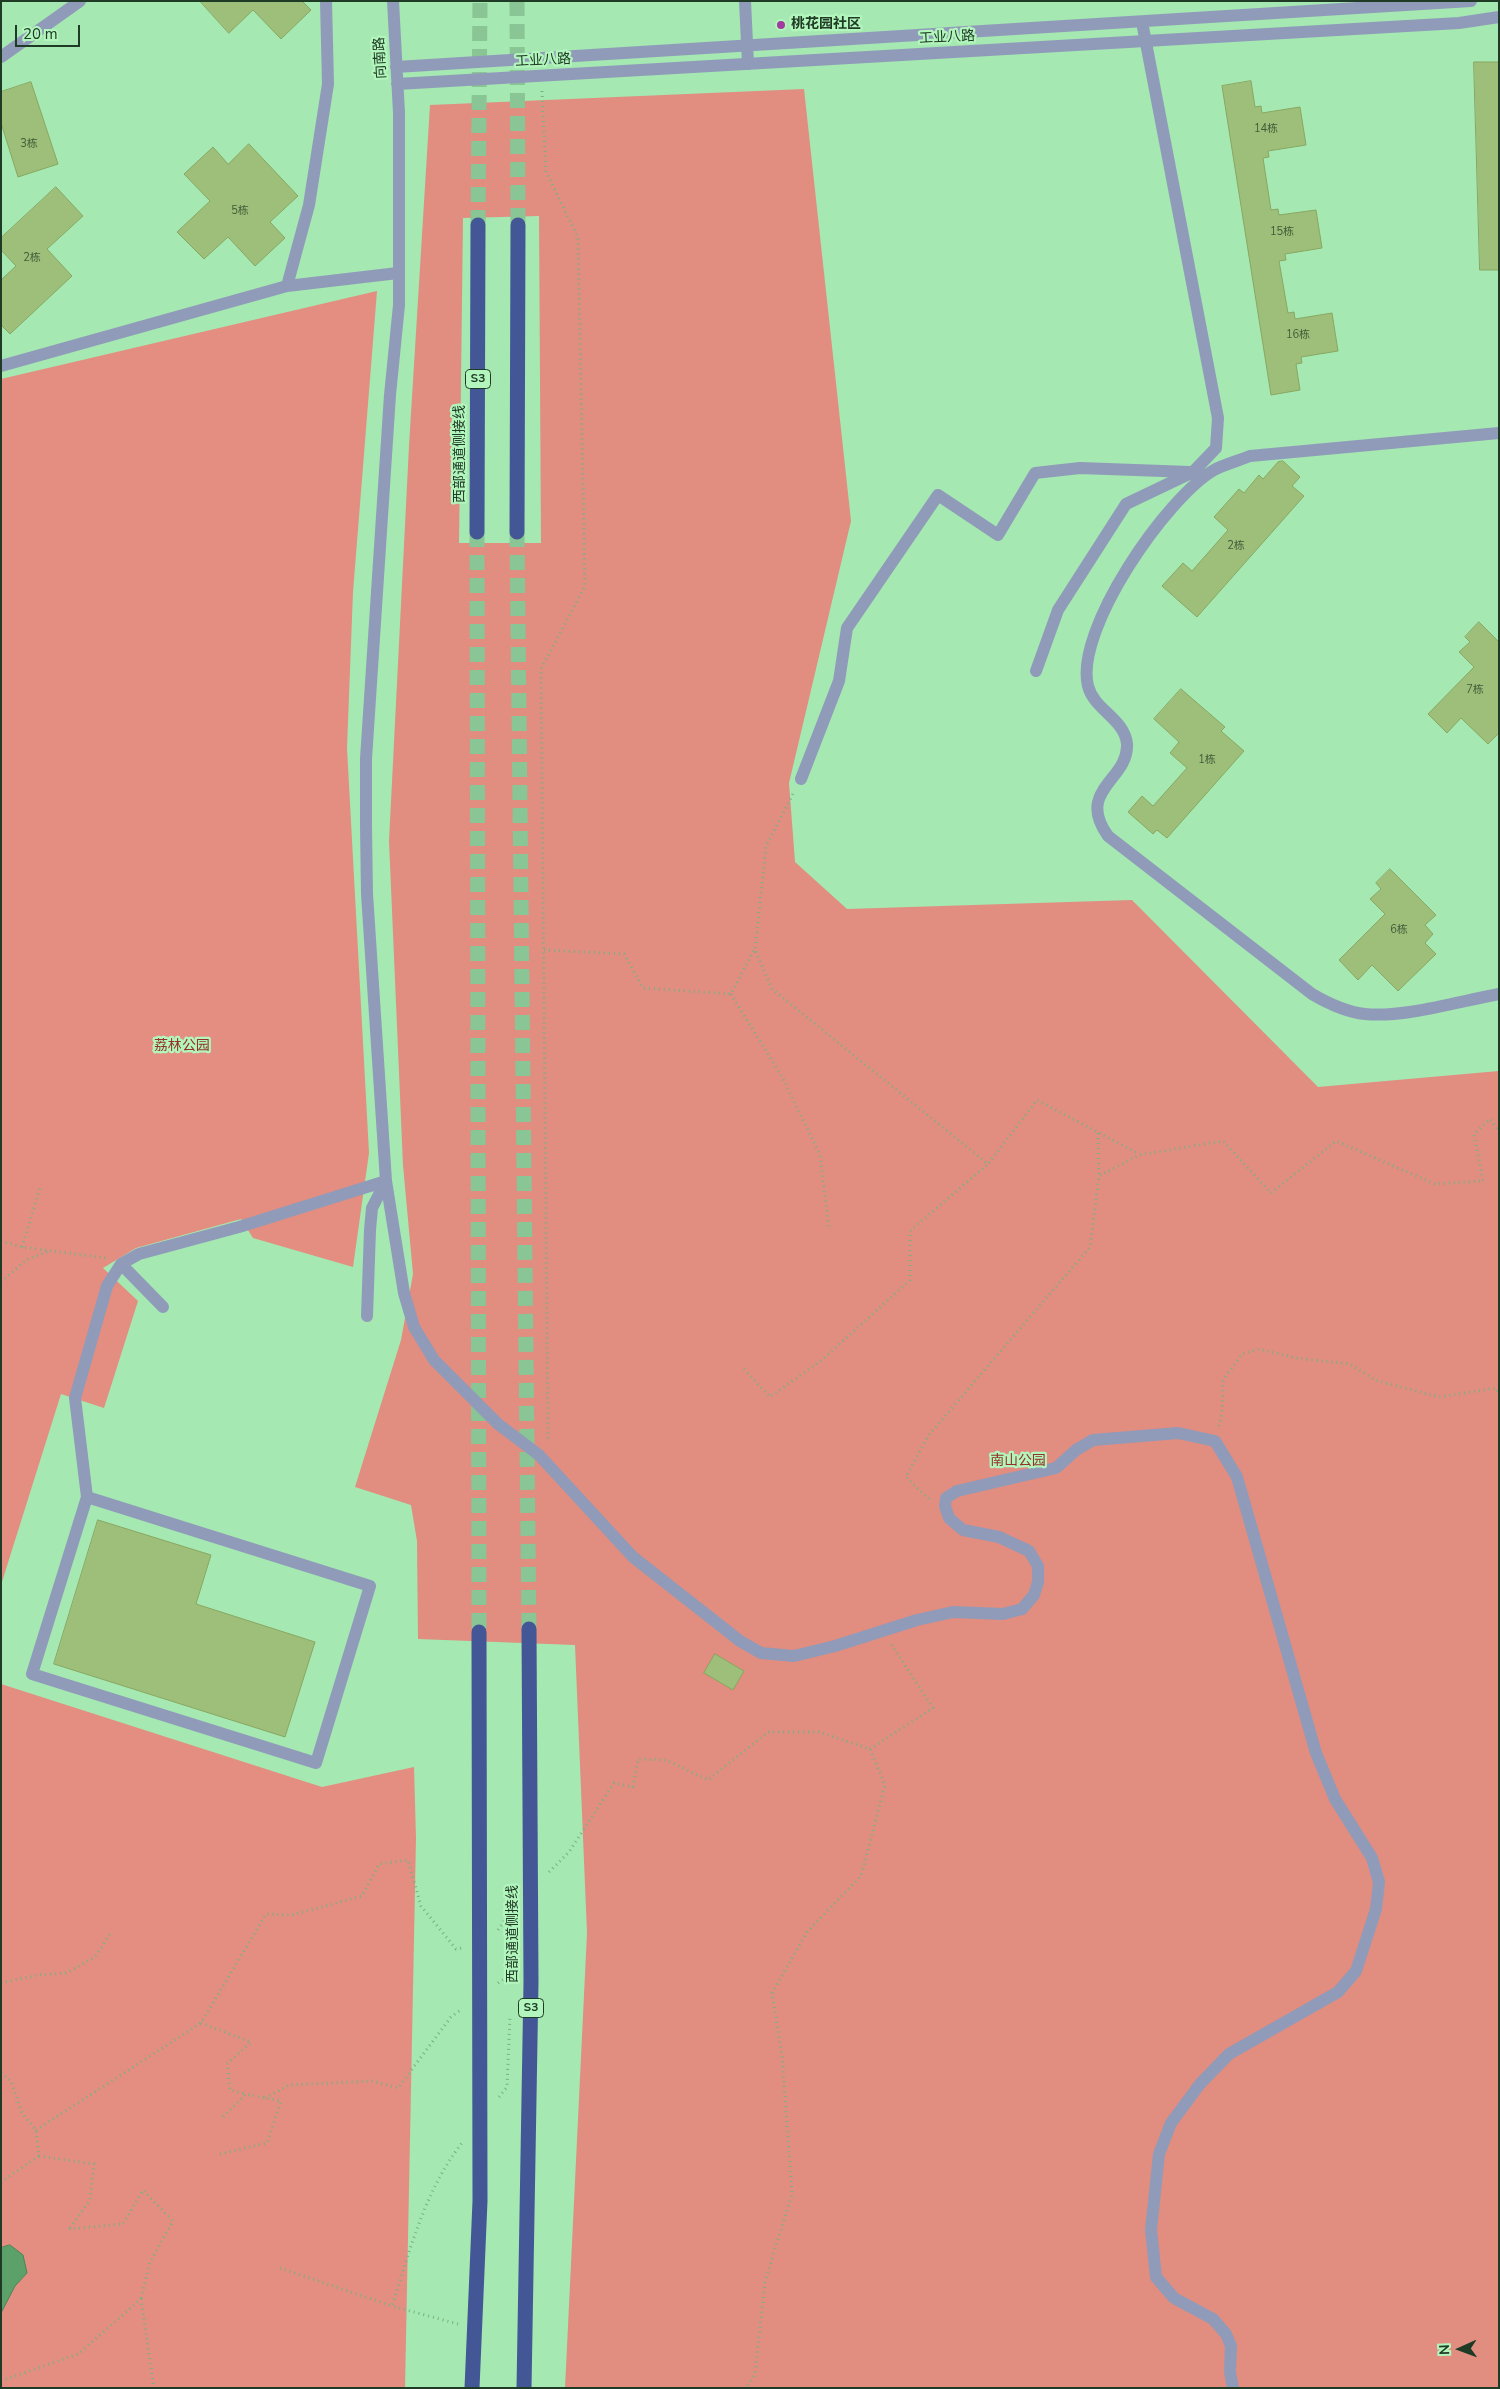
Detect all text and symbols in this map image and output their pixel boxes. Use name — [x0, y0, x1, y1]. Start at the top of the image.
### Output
scale bar — [18, 15, 82, 47]
place label: 桃花园社区 — [791, 17, 861, 33]
marker: 桃花园社区 — [775, 19, 787, 31]
text: 20 m — [23, 24, 58, 44]
street label: 工业八路 — [919, 28, 975, 48]
street label: 向南路 — [372, 37, 390, 79]
street label: 工业八路 — [515, 51, 571, 71]
house number: 14栋 — [1254, 122, 1278, 136]
house number: 3栋 — [20, 137, 38, 151]
house number: 5栋 — [231, 204, 249, 218]
house number: 15栋 — [1270, 225, 1294, 239]
house number: 2栋 — [23, 251, 41, 265]
house number: 16栋 — [1286, 328, 1310, 342]
road number: S3 — [466, 369, 490, 388]
street label: 西部通道侧接线 — [453, 405, 469, 503]
house number: 2栋 — [1227, 539, 1245, 553]
house number: 7栋 — [1466, 683, 1484, 697]
house number: 1栋 — [1198, 753, 1216, 767]
house number: 6栋 — [1390, 923, 1408, 937]
park label: 荔林公园 — [154, 1039, 210, 1055]
park label: 南山公园 — [990, 1454, 1046, 1470]
street label: 西部通道侧接线 — [506, 1885, 522, 1983]
road number: S3 — [518, 1999, 544, 2018]
north arrow — [1435, 2324, 1485, 2374]
text: N — [1435, 2344, 1454, 2355]

